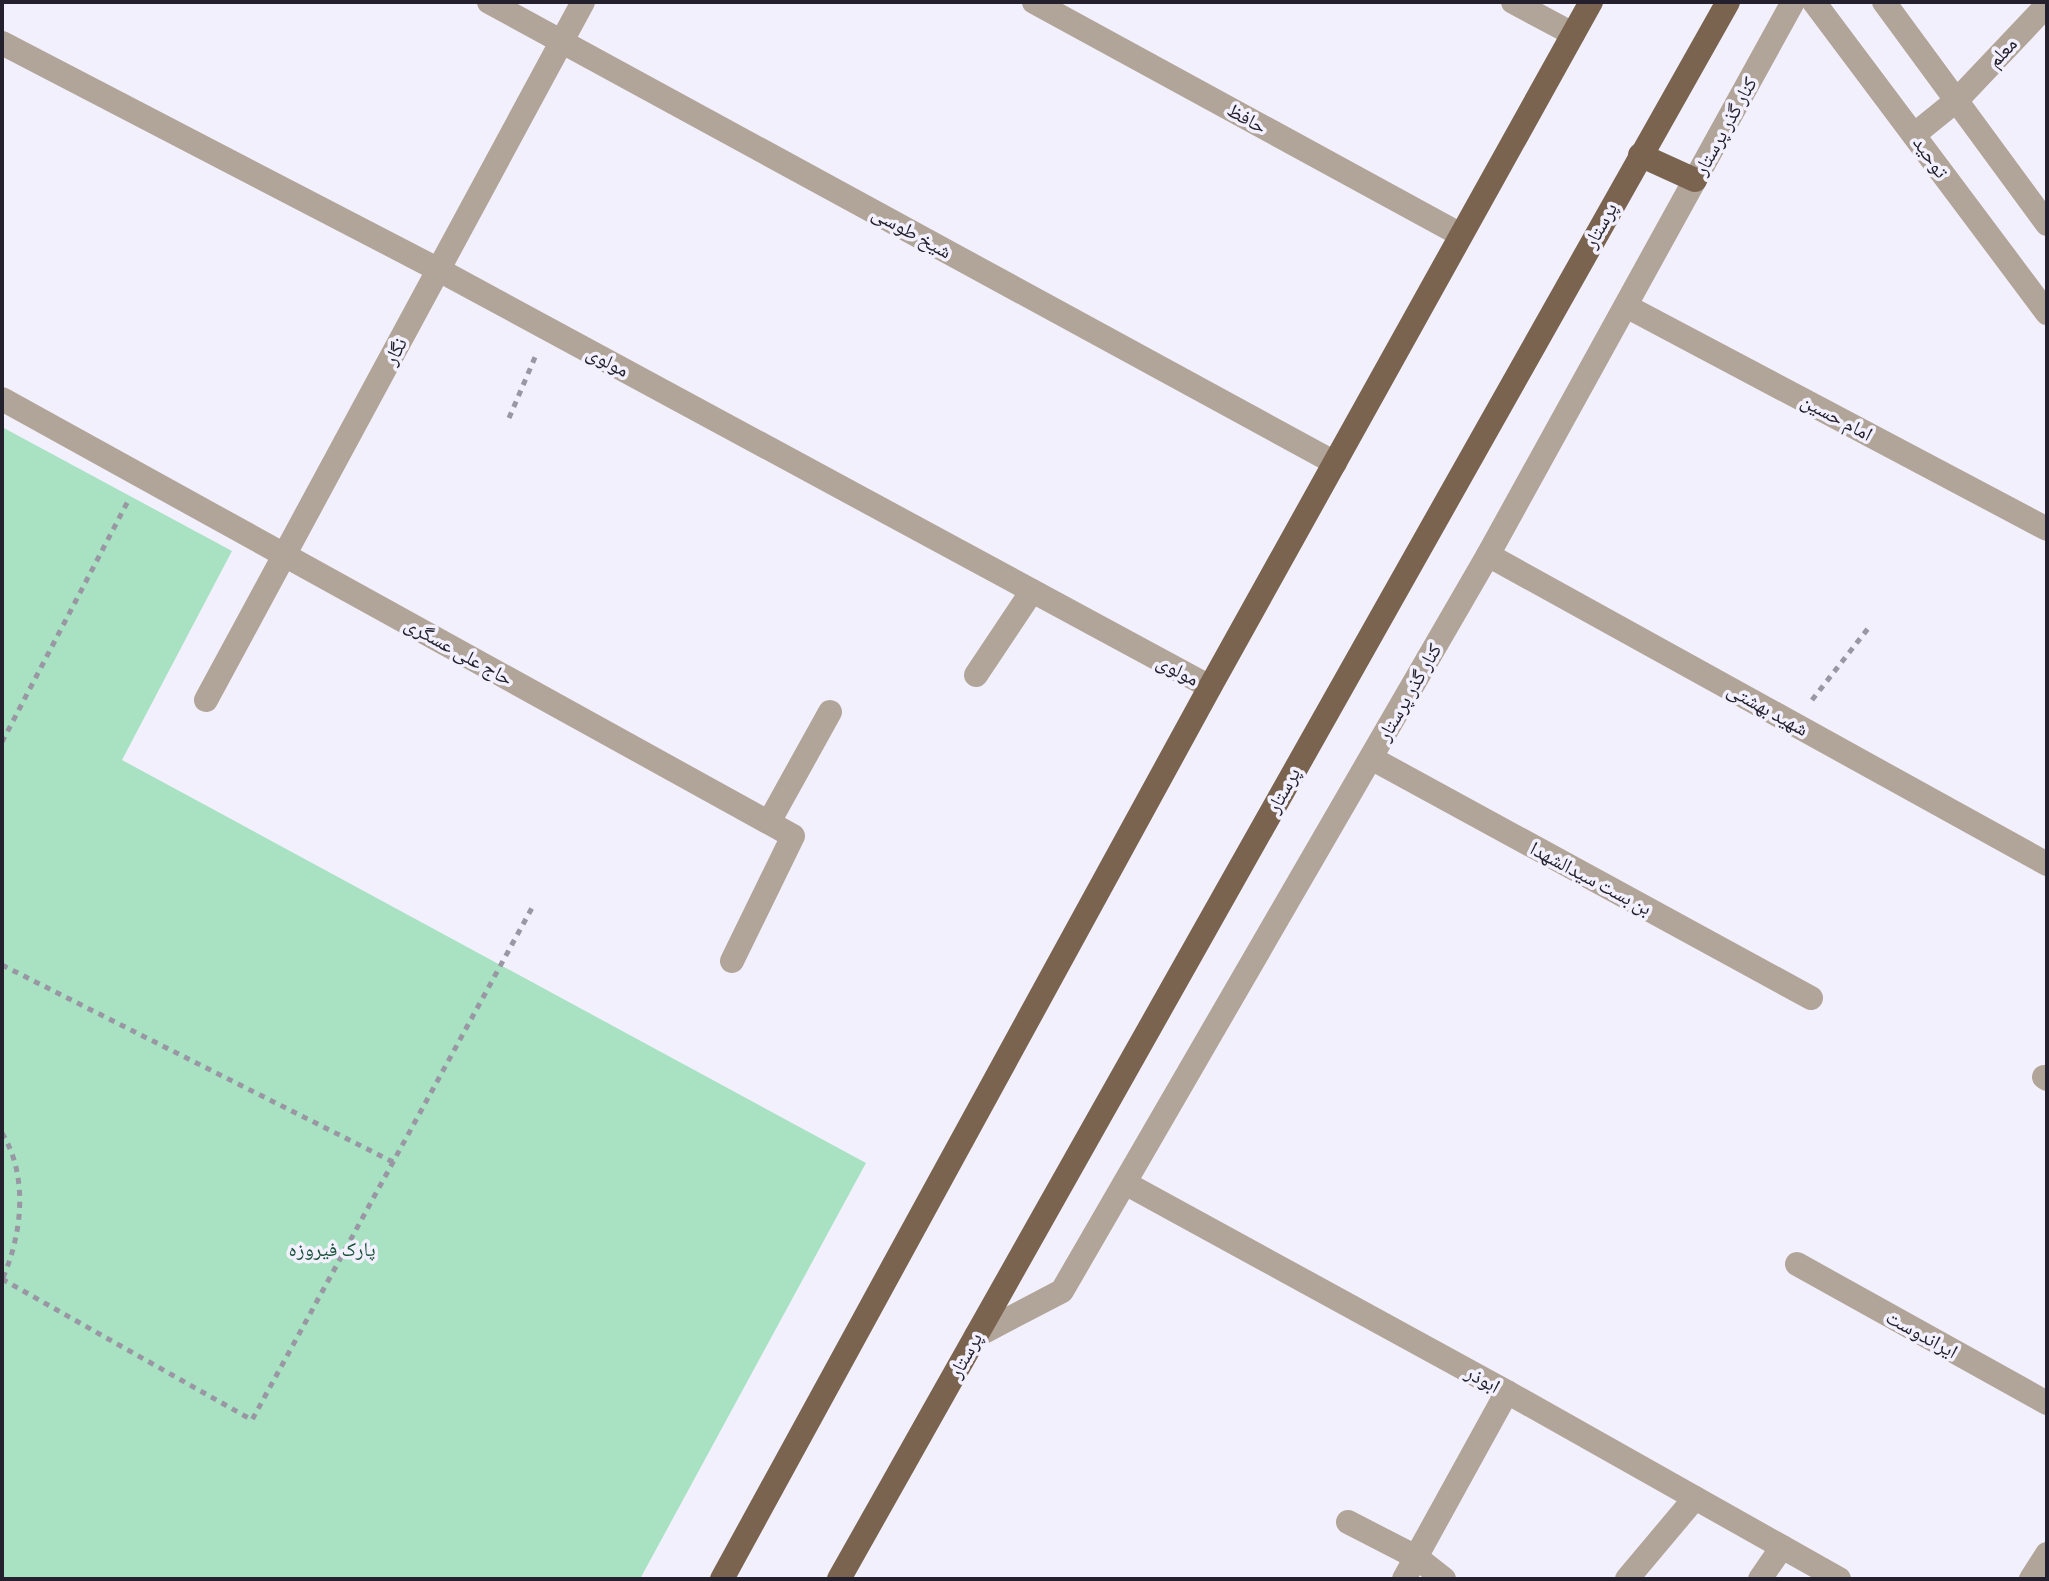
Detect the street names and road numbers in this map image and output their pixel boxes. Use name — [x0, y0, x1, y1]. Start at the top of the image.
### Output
street label: معلم — [1981, 30, 2023, 74]
street label: کنار گذر پرستار — [1686, 72, 1763, 181]
street label: حافظ — [1222, 96, 1272, 140]
street label: توحید — [1907, 130, 1956, 183]
street label: پرستار — [1576, 197, 1623, 253]
street label: شیخ طوسی — [868, 199, 957, 264]
street label: نگار — [376, 332, 413, 370]
street label: مولوی — [582, 338, 634, 383]
street label: امام حسین — [1796, 386, 1878, 448]
street label: حاج علی عسگری — [400, 610, 519, 692]
street label: کنار گذر پرستار — [1369, 638, 1447, 746]
street label: مولوی — [1152, 647, 1204, 692]
street label: شهید بهشتی — [1723, 675, 1814, 742]
street label: پرستار — [1259, 762, 1306, 818]
street label: بن بست سیدالشهدا — [1526, 834, 1657, 921]
street label: ایراندوست — [1881, 1303, 1963, 1364]
street label: پرستار — [941, 1327, 988, 1383]
street label: ابوذر — [1460, 1358, 1505, 1399]

